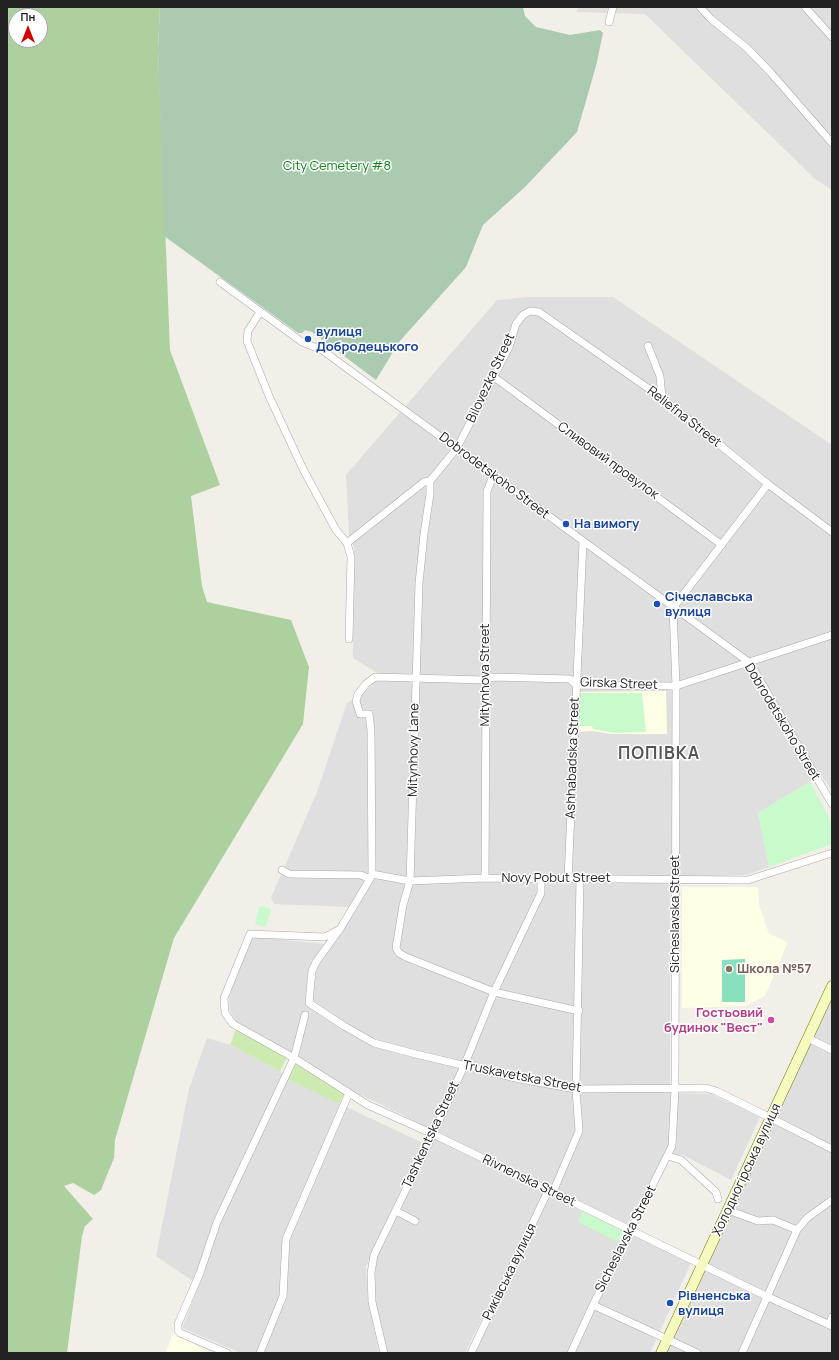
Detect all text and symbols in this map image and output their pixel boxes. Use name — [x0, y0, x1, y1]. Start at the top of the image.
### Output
north arrow — [8, 8, 48, 48]
text: Пн — [21, 9, 35, 24]
park label: City Cemetery #8 — [283, 158, 391, 174]
place label: вулиця Добродецького — [316, 324, 419, 355]
street label: Bilovezka Street — [463, 331, 519, 425]
marker: вулиця Добродецького — [303, 334, 313, 344]
street label: Reliefna Street — [644, 383, 724, 451]
street label: Сливовий провулок — [554, 419, 662, 503]
street label: Dobrodetskoho Street — [436, 429, 552, 523]
place label: На вимогу — [574, 516, 639, 532]
marker: На вимогу — [561, 519, 571, 529]
place label: Січеславська вулиця — [665, 589, 753, 620]
marker: Січеславська вулиця — [652, 599, 662, 609]
street label: Mitynhova Street — [477, 624, 493, 726]
street label: Dobrodetskoho Street — [741, 661, 823, 783]
street label: Girska Street — [580, 675, 658, 693]
street label: Ashhabadska Street — [563, 697, 583, 819]
street label: Mitynhovy Lane — [405, 703, 423, 797]
district label: ПОПІВКА — [618, 744, 700, 764]
street label: Sicheslavska Street — [667, 855, 683, 973]
street label: Novy Pobut Street — [501, 870, 611, 886]
place label: Школа №57 — [737, 961, 811, 977]
marker: Школа №57 — [724, 964, 734, 974]
place label: Гостьовий будинок "Вест" — [664, 1005, 763, 1036]
marker: Гостьовий будинок "Вест" — [766, 1015, 776, 1025]
street label: Truskavetska Street — [462, 1058, 582, 1096]
street label: Tashkentska Street — [399, 1079, 463, 1191]
street label: Холодногірська вулиця — [709, 1101, 785, 1239]
street label: Rivnenska Street — [480, 1152, 578, 1210]
street label: Sicheslavska Street — [592, 1183, 660, 1295]
street label: Риківська вулиця — [480, 1221, 540, 1323]
place label: Рівненська вулиця — [678, 1288, 751, 1319]
marker: Рівненська вулиця — [665, 1298, 675, 1308]

